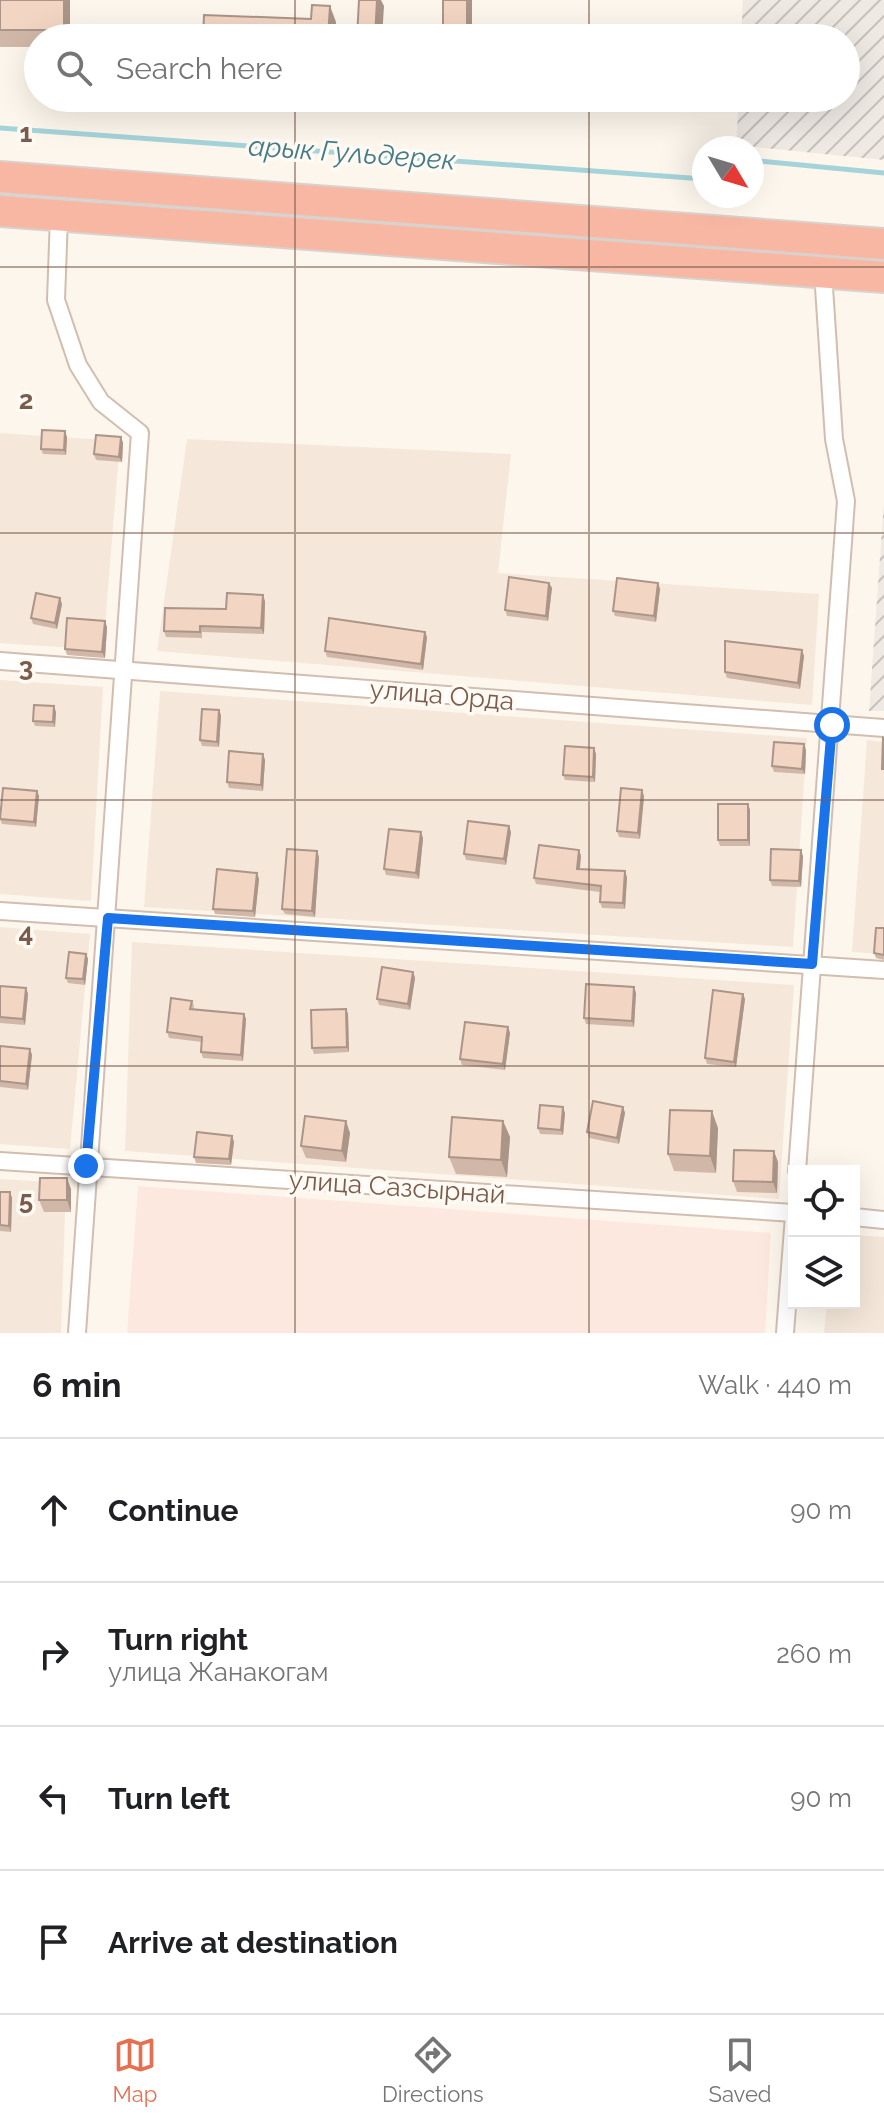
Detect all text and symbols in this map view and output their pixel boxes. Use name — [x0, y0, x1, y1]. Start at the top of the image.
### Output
search box — [24, 24, 860, 112]
icon: search — [52, 46, 96, 90]
text: Search here — [116, 51, 283, 86]
text: 1 — [20, 118, 33, 148]
water label: арык Гульдерек — [247, 129, 457, 177]
north arrow — [692, 136, 764, 208]
text: 2 — [19, 385, 33, 415]
text: 3 — [19, 652, 33, 682]
street label: улица Орда — [369, 674, 515, 716]
route start — [814, 707, 850, 743]
text: 4 — [19, 918, 33, 948]
route end — [68, 1148, 104, 1184]
street label: улица Сазсырнай — [288, 1164, 506, 1210]
map controls — [788, 1165, 860, 1309]
button: locate — [788, 1165, 860, 1237]
text: 5 — [19, 1185, 33, 1215]
button: layers — [788, 1237, 860, 1309]
text: 6 min — [32, 1365, 122, 1405]
text: Walk · 440 m — [698, 1370, 852, 1400]
icon: ahead — [32, 1488, 76, 1532]
text: Continue — [108, 1493, 239, 1528]
text: 90 m — [790, 1495, 852, 1525]
text: Turn right — [108, 1622, 248, 1657]
icon: right — [32, 1632, 76, 1676]
text: 260 m — [776, 1639, 852, 1669]
text: улица Жанакогам — [108, 1657, 329, 1687]
icon: left — [32, 1776, 76, 1820]
text: Turn left — [108, 1781, 230, 1816]
text: 90 m — [790, 1783, 852, 1813]
icon: arrive — [32, 1920, 76, 1964]
text: Arrive at destination — [108, 1925, 398, 1960]
tab: Map — [112, 2033, 157, 2107]
tab: Directions — [382, 2033, 484, 2107]
tab: Saved — [709, 2033, 772, 2107]

